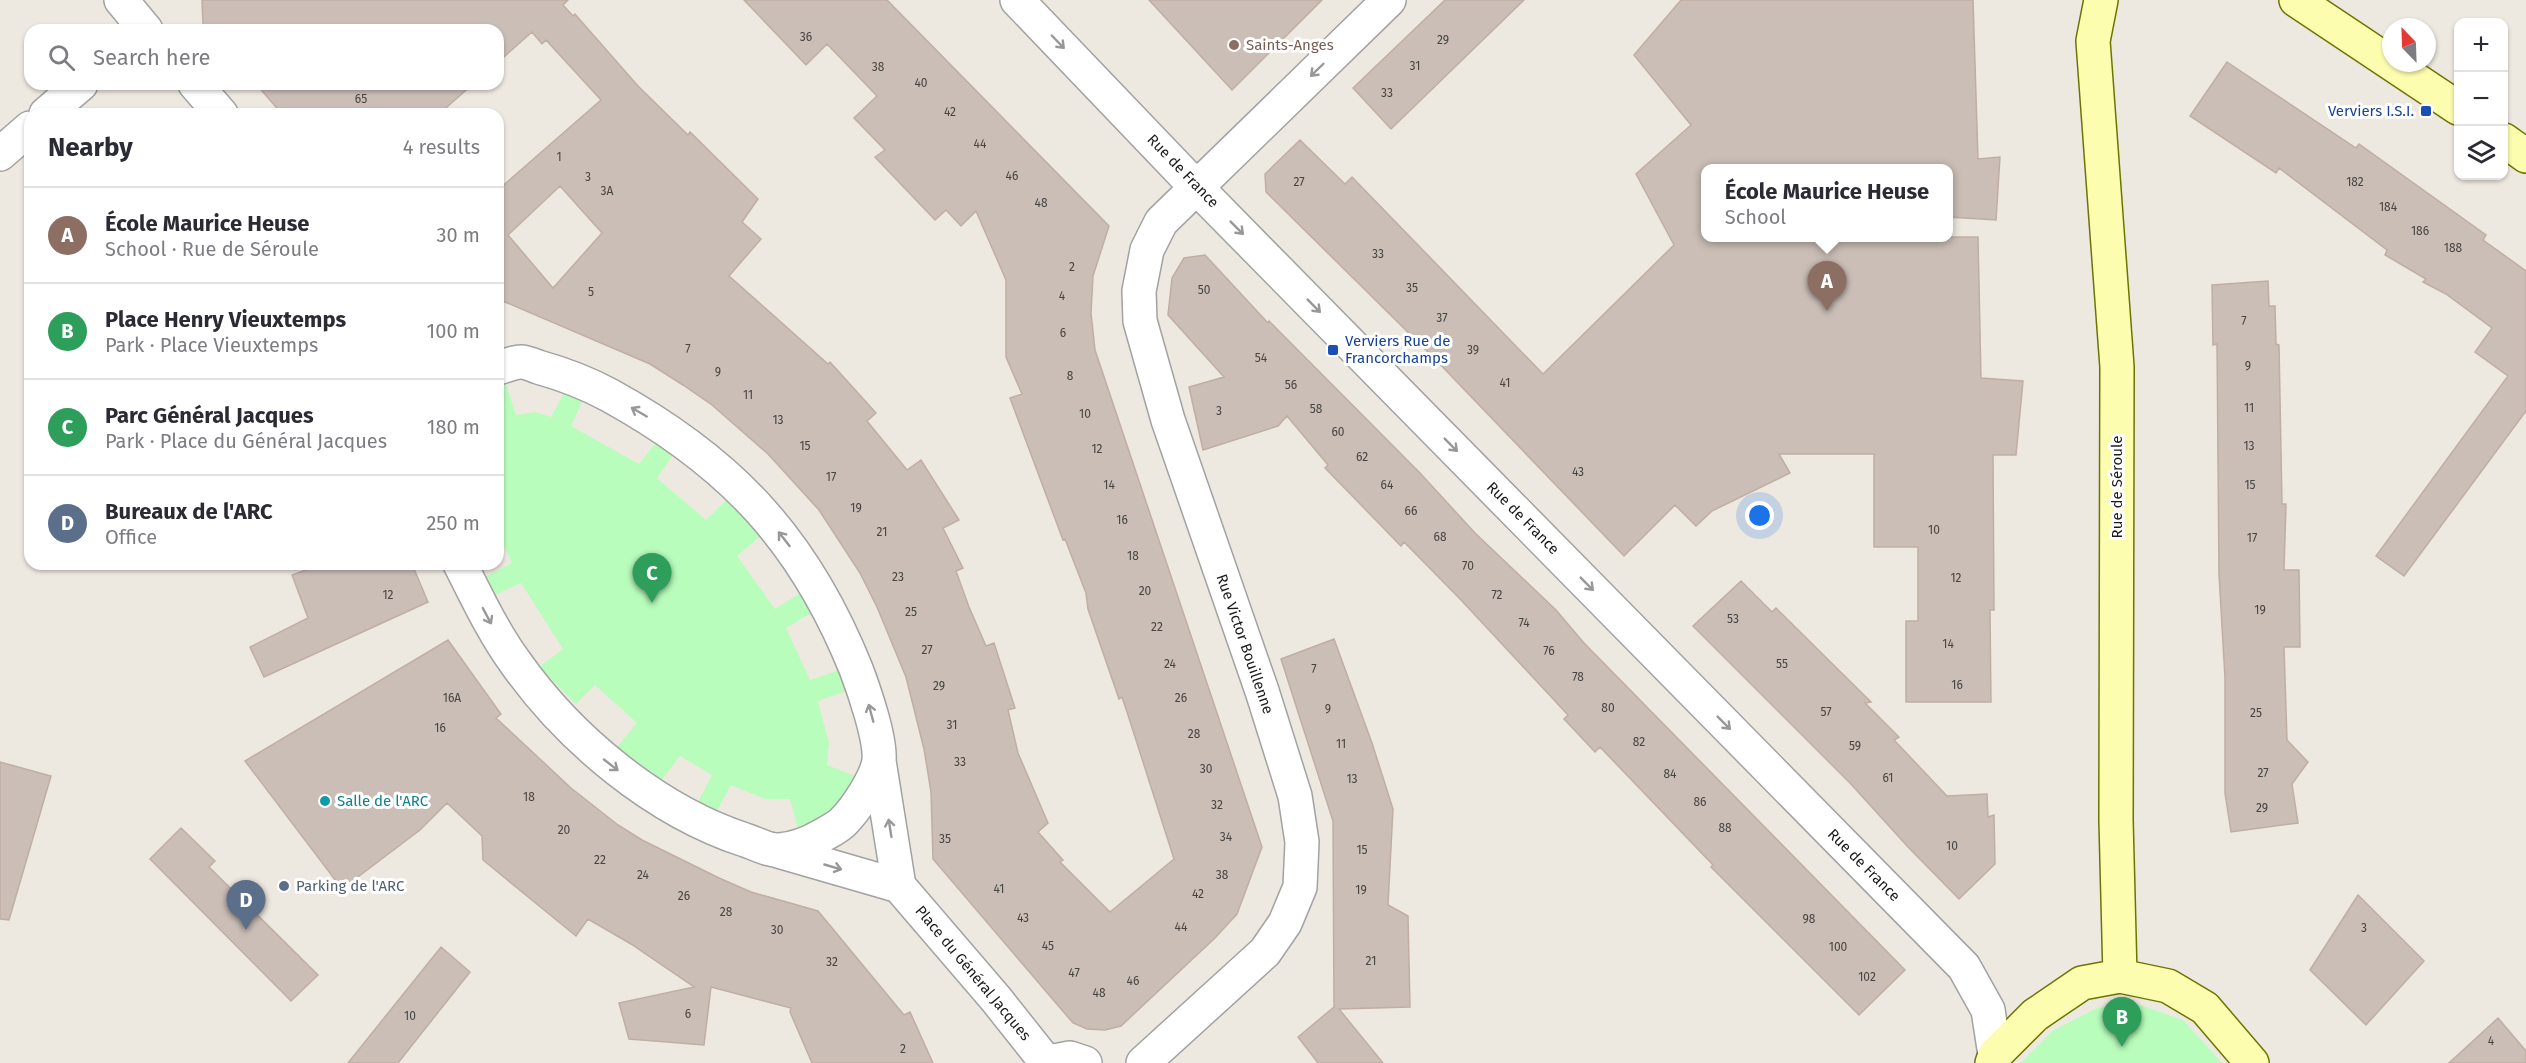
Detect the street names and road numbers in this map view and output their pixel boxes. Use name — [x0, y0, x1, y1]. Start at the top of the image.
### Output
street label: Rue de France — [1143, 131, 1223, 211]
street label: Rue de Séroule — [2108, 436, 2126, 538]
street label: Rue de France — [1483, 478, 1563, 558]
street label: Rue Victor Bouillenne — [1213, 572, 1277, 716]
street label: Rue de France — [1824, 825, 1904, 905]
street label: Place du Général Jacques — [911, 902, 1035, 1044]

